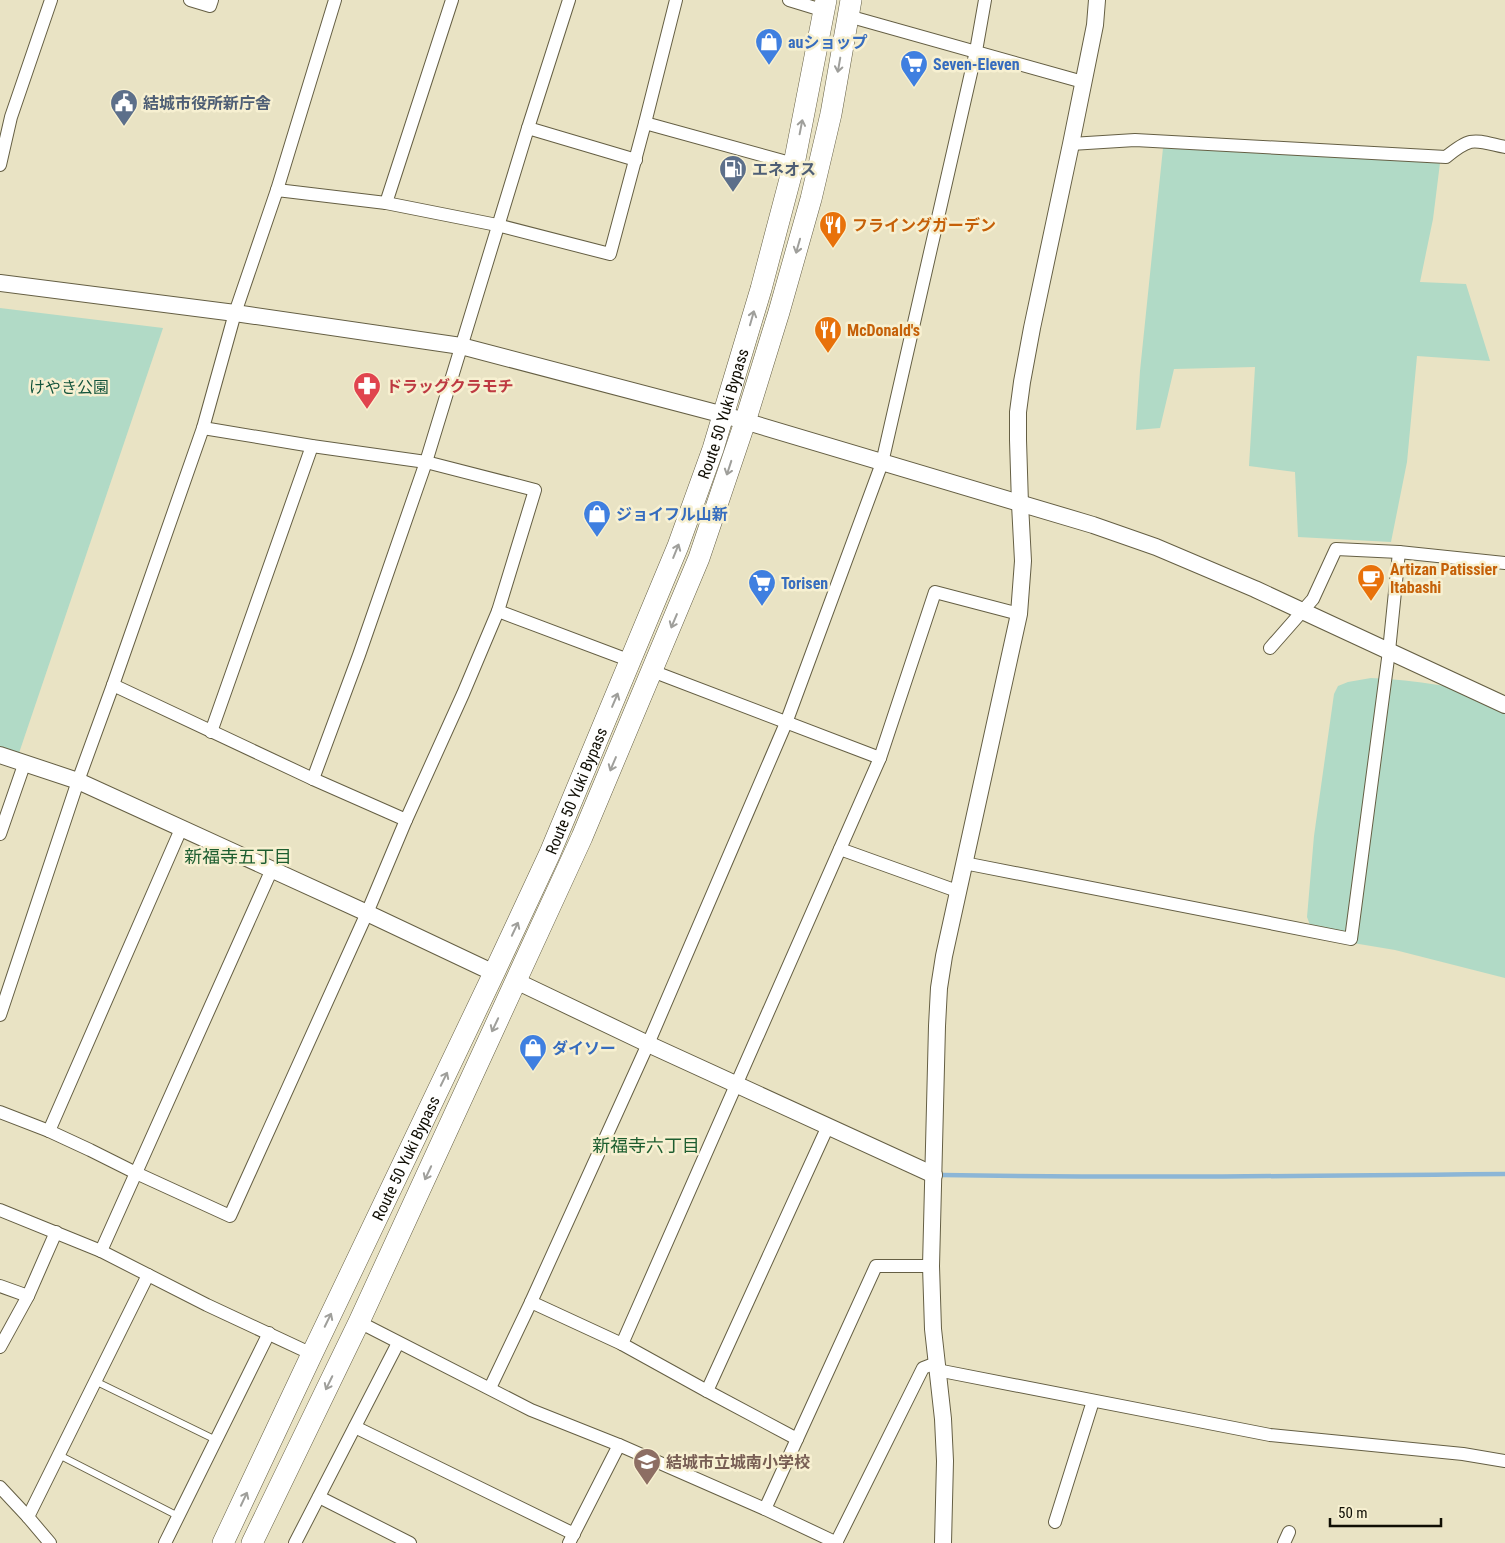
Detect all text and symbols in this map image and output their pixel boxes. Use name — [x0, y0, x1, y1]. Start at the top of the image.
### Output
shop icon: auショップ — [754, 27, 784, 66]
place label: auショップ — [788, 33, 867, 52]
supermarket icon: Seven-Eleven — [899, 49, 929, 88]
place label: Seven-Eleven — [933, 55, 1020, 74]
one-way arrow — [834, 57, 844, 73]
public building icon: 結城市役所新庁舎 — [109, 88, 139, 127]
place label: 結城市役所新庁舎 — [143, 94, 271, 113]
one-way arrow — [797, 119, 806, 135]
fuel station icon: エネオス — [718, 154, 748, 193]
place label: エネオス — [752, 160, 816, 179]
restaurant icon: フライングガーデン — [818, 210, 848, 249]
place label: フライングガーデン — [852, 216, 996, 235]
one-way arrow — [792, 238, 802, 254]
one-way arrow — [748, 311, 758, 327]
restaurant icon: McDonald's — [813, 315, 843, 354]
place label: McDonald's — [847, 321, 920, 340]
street label: Route 50 Yuki Bypass — [694, 346, 752, 481]
pharmacy icon: ドラッグクラモチ — [352, 371, 382, 410]
place label: ドラッグクラモチ — [386, 377, 514, 396]
park label: けやき公園 — [29, 378, 109, 397]
one-way arrow — [724, 460, 734, 476]
shop icon: ジョイフル山新 — [582, 499, 612, 538]
place label: ジョイフル山新 — [616, 505, 728, 524]
one-way arrow — [672, 544, 681, 559]
place label: Artizan Patissier Itabashi — [1390, 560, 1498, 597]
cafe icon: Artizan Patissier Itabashi — [1356, 563, 1386, 602]
supermarket icon: Torisen — [747, 568, 777, 607]
place label: Torisen — [781, 574, 828, 593]
one-way arrow — [668, 613, 677, 628]
one-way arrow — [611, 692, 620, 707]
street label: Route 50 Yuki Bypass — [541, 725, 611, 857]
one-way arrow — [607, 756, 617, 771]
district label: 新福寺五丁目 — [184, 846, 292, 867]
one-way arrow — [510, 922, 520, 937]
one-way arrow — [490, 1017, 500, 1032]
shop icon: ダイソー — [518, 1033, 548, 1072]
place label: ダイソー — [552, 1039, 616, 1058]
one-way arrow — [439, 1072, 449, 1087]
street label: Route 50 Yuki Bypass — [368, 1093, 443, 1223]
district label: 新福寺六丁目 — [592, 1135, 700, 1156]
one-way arrow — [422, 1165, 432, 1180]
one-way arrow — [324, 1313, 333, 1328]
one-way arrow — [324, 1375, 334, 1390]
school or university icon: 結城市立城南小学校 — [632, 1447, 662, 1486]
place label: 結城市立城南小学校 — [666, 1453, 810, 1472]
one-way arrow — [240, 1492, 249, 1507]
scale bar — [1330, 1496, 1441, 1528]
text: 50 m — [1338, 1504, 1368, 1522]

